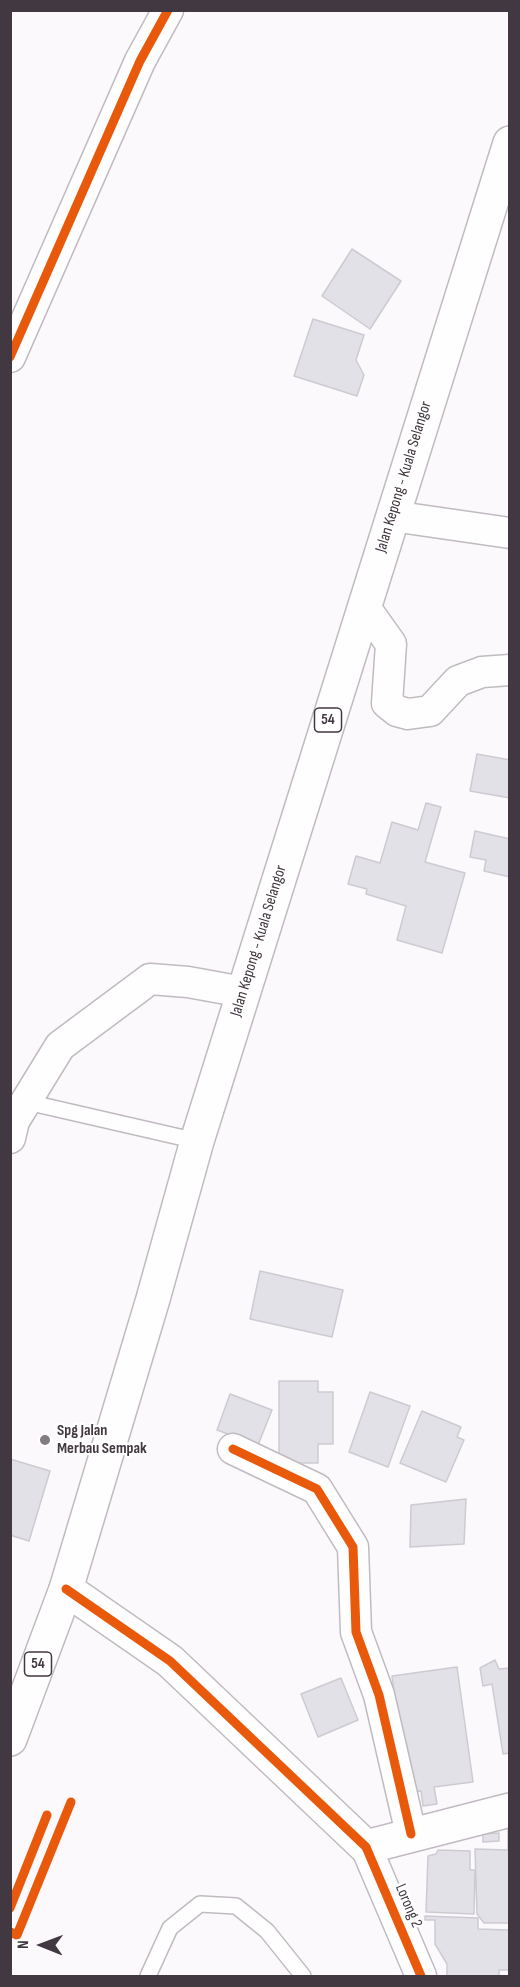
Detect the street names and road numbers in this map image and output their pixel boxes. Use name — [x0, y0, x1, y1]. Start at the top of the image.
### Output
street label: Jalan Kepong - Kuala Selangor — [372, 399, 436, 555]
road number: 54 — [314, 708, 342, 732]
street label: Jalan Kepong - Kuala Selangor — [227, 863, 291, 1019]
road number: 54 — [24, 1652, 51, 1676]
street label: Lorong 2 — [390, 1881, 426, 1931]

